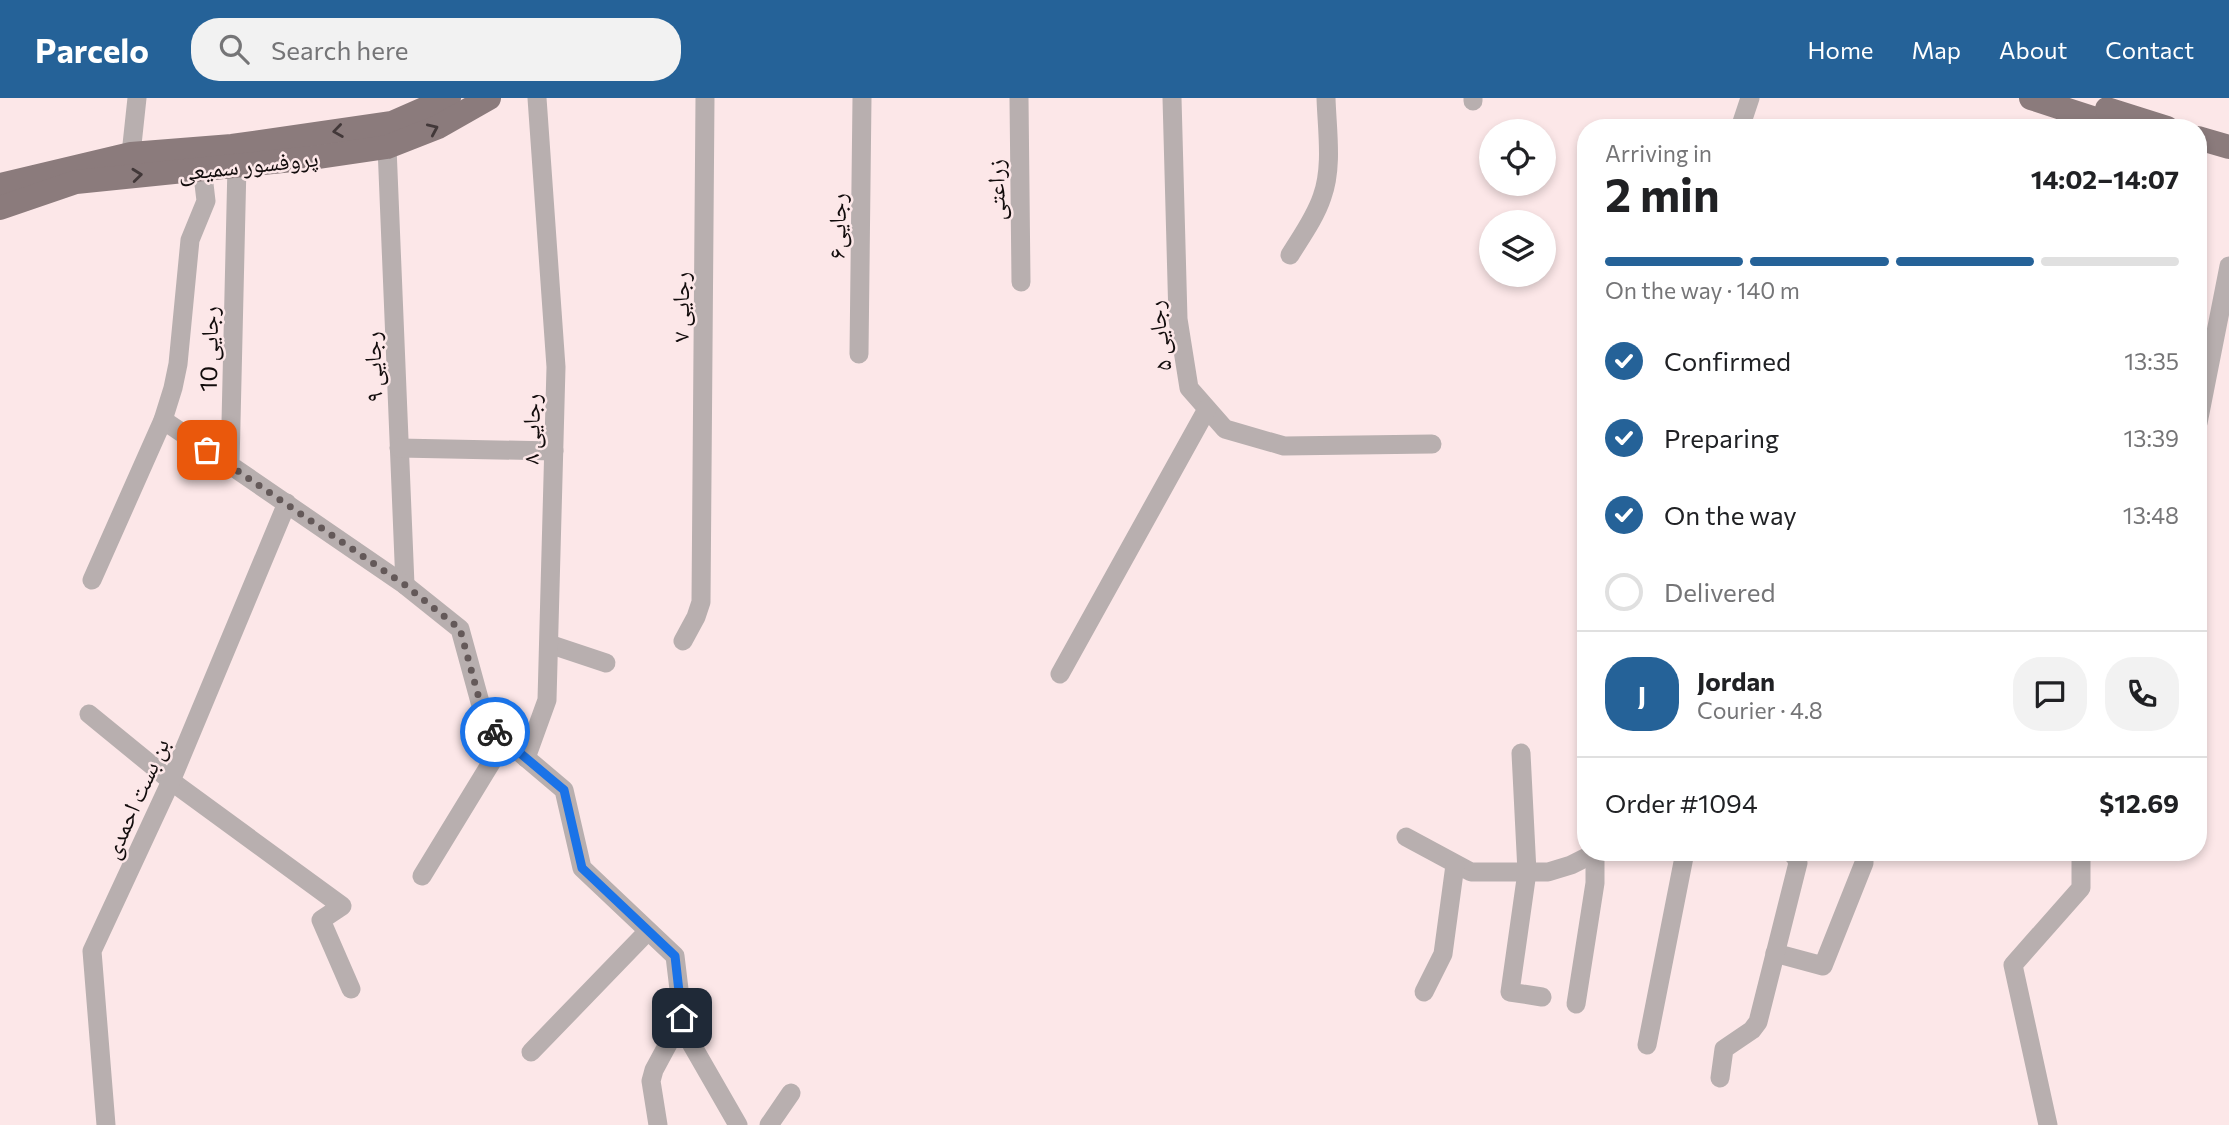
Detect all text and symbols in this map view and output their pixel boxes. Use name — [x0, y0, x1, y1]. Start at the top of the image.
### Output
search box — [191, 18, 681, 81]
text: Parcelo — [35, 29, 149, 70]
icon: search — [215, 30, 253, 68]
text: Search here — [271, 34, 409, 65]
text: Home — [1808, 35, 1874, 64]
text: Map — [1912, 35, 1961, 64]
text: About — [1999, 35, 2067, 64]
text: Contact — [2105, 35, 2194, 64]
map controls — [1479, 119, 1556, 287]
button: locate — [1479, 119, 1556, 196]
one-way arrow — [332, 123, 343, 138]
one-way arrow — [426, 123, 438, 137]
text: Arriving in — [1605, 139, 1712, 167]
street label: پروفسور سمیعی — [176, 142, 320, 187]
street label: زراعتی — [980, 159, 1011, 221]
text: 14:02–14:07 — [2031, 163, 2179, 194]
text: 2 min — [1605, 165, 1720, 221]
one-way arrow — [131, 167, 143, 182]
street label: رجایی۶ — [821, 193, 852, 259]
button: layers — [1479, 210, 1556, 287]
street label: رجایی ۷ — [665, 272, 695, 342]
text: On the way · 140 m — [1605, 276, 1800, 304]
street label: رجایی ۵ — [1139, 299, 1178, 373]
street label: رجایی 10 — [193, 306, 224, 392]
street label: رجایی ۹ — [356, 331, 389, 403]
icon: check — [1605, 342, 1643, 380]
text: Confirmed — [1664, 345, 1791, 376]
text: 13:35 — [2124, 347, 2179, 375]
street label: رجایی ۸ — [515, 393, 546, 465]
icon: check — [1605, 419, 1643, 457]
pin — [177, 420, 237, 480]
text: Preparing — [1664, 422, 1779, 453]
text: 13:39 — [2124, 424, 2179, 452]
icon: bag — [188, 431, 226, 469]
icon: check — [1605, 496, 1643, 534]
text: On the way — [1664, 499, 1797, 530]
text: 13:48 — [2123, 501, 2179, 529]
text: Delivered — [1664, 576, 1775, 607]
button: chat — [2013, 657, 2087, 731]
button: phone — [2105, 657, 2179, 731]
text: Jordan — [1697, 665, 1775, 696]
text: J — [1638, 679, 1646, 710]
text: Courier · 4.8 — [1697, 696, 1823, 724]
courier — [460, 697, 530, 767]
icon: bike — [476, 713, 514, 751]
street label: بن بست احمدی — [96, 733, 175, 863]
text: Order #1094 — [1605, 787, 1758, 818]
text: $12.69 — [2099, 787, 2179, 818]
pin — [652, 988, 712, 1048]
icon: home — [663, 999, 701, 1037]

